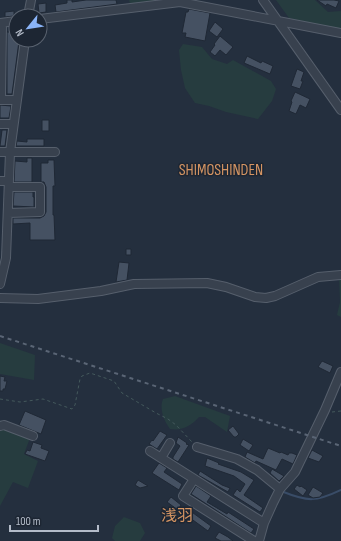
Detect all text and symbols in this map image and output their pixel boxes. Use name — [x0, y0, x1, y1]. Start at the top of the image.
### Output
north arrow — [8, 8, 48, 48]
text: N — [13, 27, 27, 39]
district label: SHIMOSHINDEN — [179, 161, 263, 180]
scale bar — [10, 507, 98, 533]
district label: 浅羽 — [161, 507, 193, 526]
text: 100 m — [16, 514, 41, 529]

